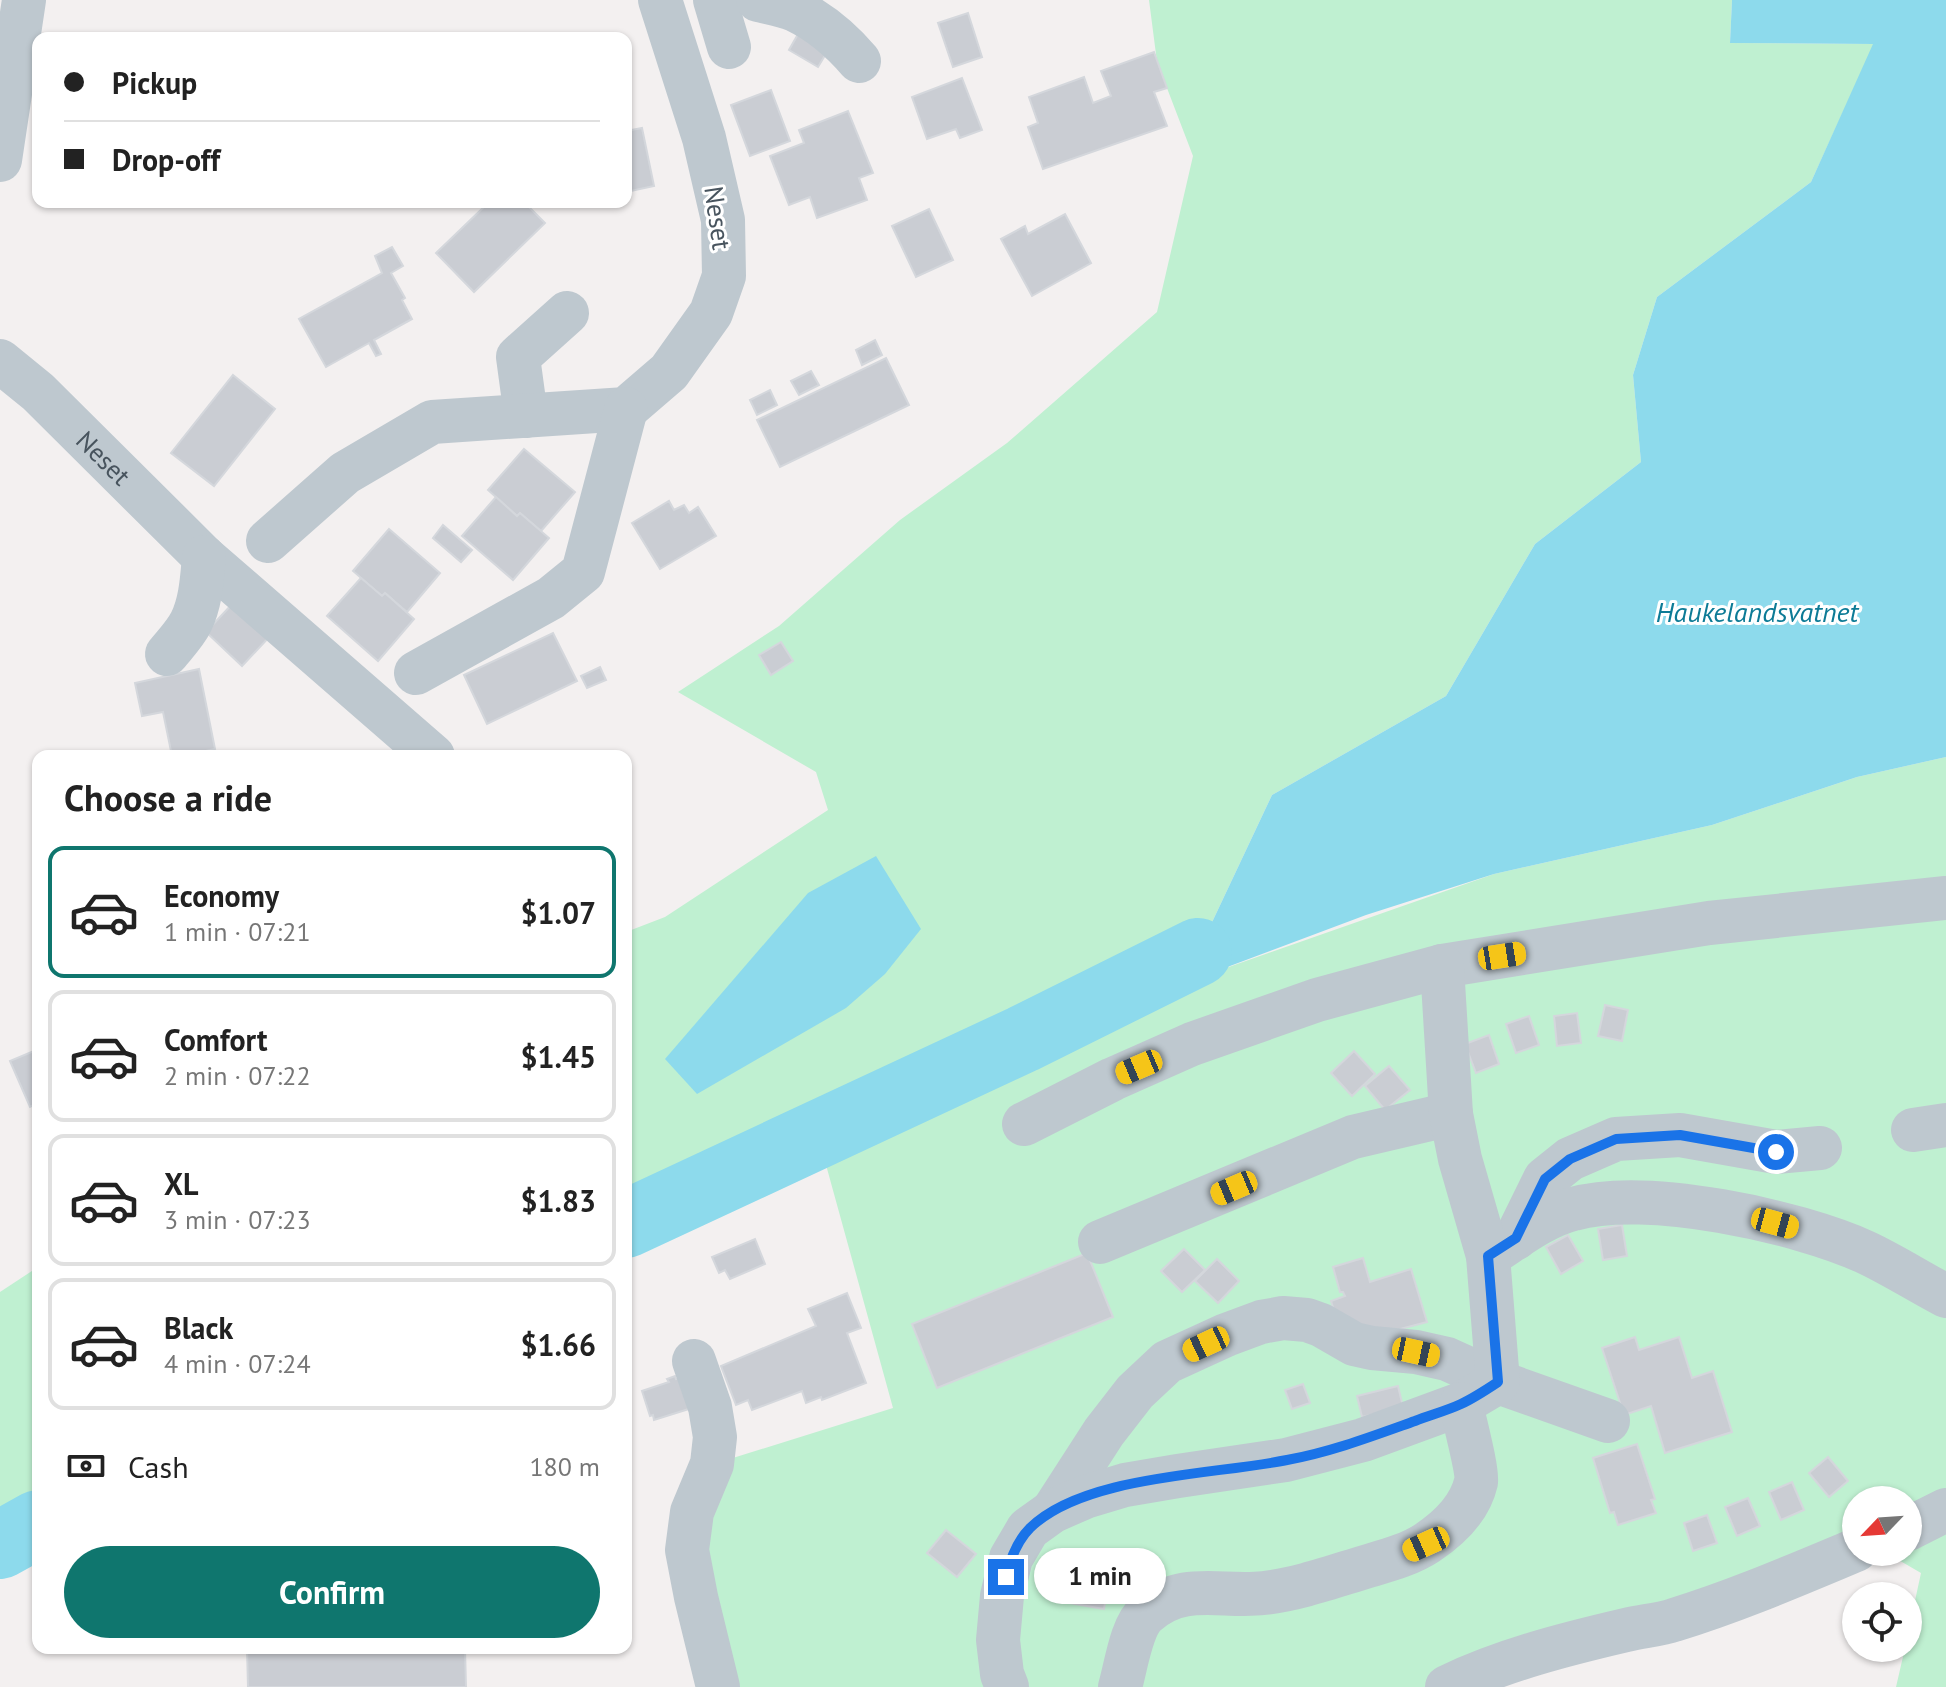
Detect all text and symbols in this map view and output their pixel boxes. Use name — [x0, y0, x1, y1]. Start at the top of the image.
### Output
text: Pickup — [112, 63, 197, 102]
text: Drop-off — [112, 140, 220, 179]
street label: Neset — [697, 184, 739, 252]
street label: Neset — [70, 423, 138, 492]
water label: Haukelandsvatnet — [1656, 593, 1860, 630]
text: Choose a ride — [64, 774, 272, 821]
icon: car — [68, 876, 140, 948]
text: Economy — [164, 876, 279, 915]
text: $1.07 — [521, 893, 596, 932]
text: 1 min · 07:21 — [164, 915, 311, 948]
car — [1476, 940, 1528, 972]
icon: car — [68, 1020, 140, 1092]
text: Comfort — [164, 1020, 267, 1059]
text: $1.45 — [521, 1037, 596, 1076]
car — [1112, 1047, 1166, 1087]
text: 2 min · 07:22 — [164, 1059, 311, 1092]
route start — [1758, 1134, 1794, 1170]
icon: car — [68, 1164, 140, 1236]
text: XL — [164, 1164, 198, 1203]
car — [1207, 1168, 1261, 1208]
text: $1.83 — [521, 1181, 596, 1220]
text: 3 min · 07:23 — [164, 1203, 311, 1236]
car — [1749, 1205, 1801, 1241]
icon: car — [68, 1308, 140, 1380]
text: Black — [164, 1308, 233, 1347]
car — [1179, 1323, 1233, 1365]
text: $1.66 — [521, 1325, 596, 1364]
car — [1390, 1335, 1442, 1369]
text: 4 min · 07:24 — [164, 1347, 311, 1380]
icon: cash — [64, 1444, 108, 1488]
text: Cash — [128, 1447, 189, 1486]
text: 180 m — [529, 1450, 600, 1483]
north arrow — [1842, 1486, 1922, 1566]
map controls — [1842, 1486, 1922, 1662]
car — [1399, 1523, 1453, 1565]
button: Confirm — [64, 1546, 600, 1638]
callout: 1 min — [1034, 1549, 1166, 1605]
route end — [988, 1559, 1024, 1595]
text: 1 min — [1068, 1559, 1132, 1592]
button: locate — [1842, 1582, 1922, 1662]

